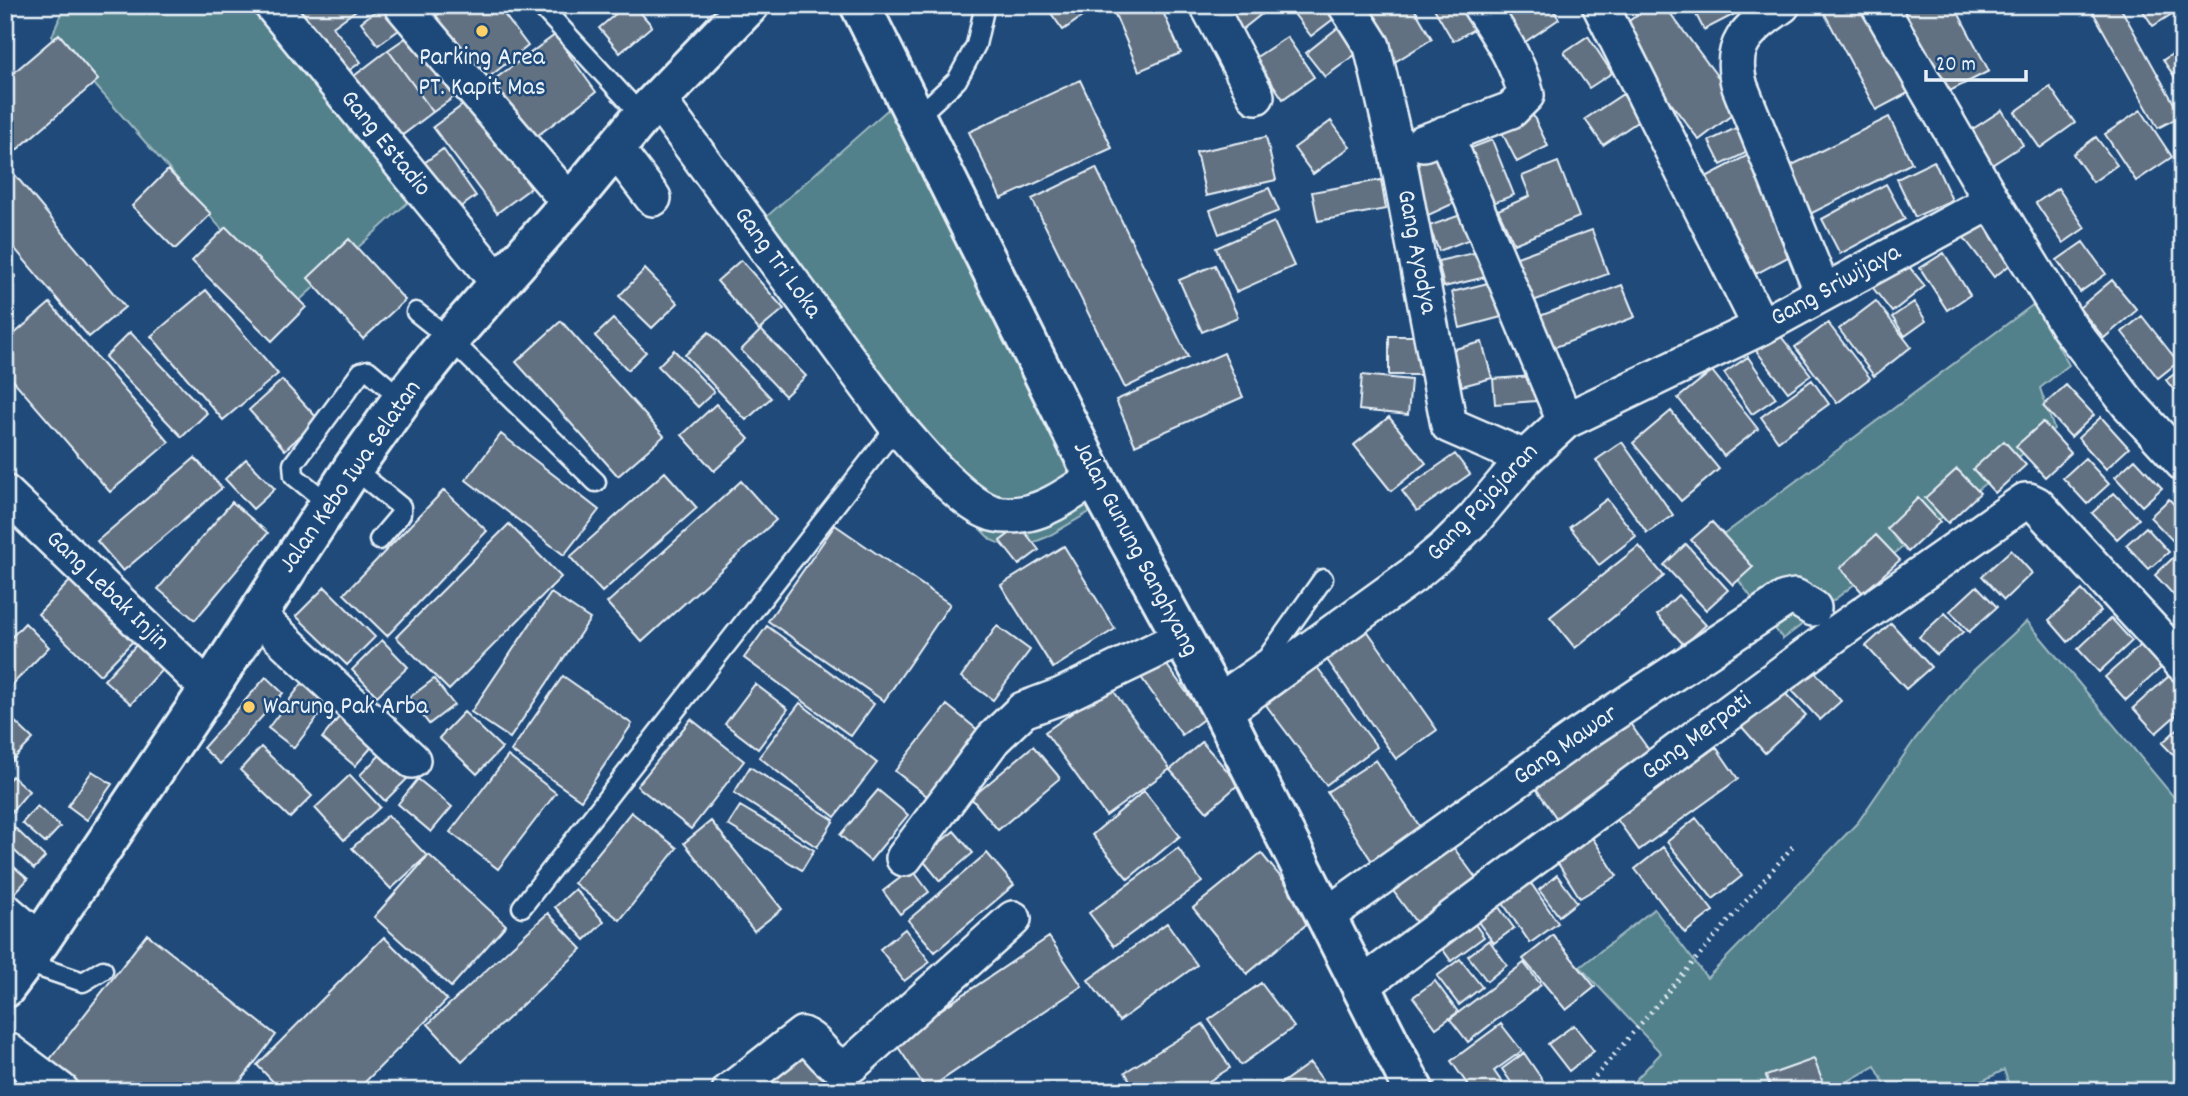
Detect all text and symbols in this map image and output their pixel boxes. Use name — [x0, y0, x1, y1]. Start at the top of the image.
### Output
marker: Parking Area PT. Kapit Mas — [474, 23, 490, 39]
scale bar — [1926, 38, 2025, 82]
place label: Parking Area PT. Kapit Mas — [418, 40, 546, 107]
text: 20 m — [1936, 51, 1976, 81]
street label: Gang Estadio — [330, 83, 440, 205]
street label: Gang Ayodya — [1386, 187, 1446, 318]
street label: Gang Tri Loka — [724, 199, 831, 327]
street label: Gang Sriwijaya — [1764, 235, 1909, 337]
street label: Jalan Kebo Iwa Selatan — [270, 373, 432, 581]
street label: Jalan Gunung Sanghyang — [1062, 434, 1208, 664]
street label: Gang Pajajaran — [1418, 435, 1548, 571]
street label: Gang Lebak Injin — [36, 522, 178, 660]
street label: Gang Merpati — [1634, 683, 1760, 791]
place label: Warung Pak Arba — [263, 689, 429, 726]
street label: Gang Mawar — [1506, 696, 1626, 796]
marker: Warung Pak Arba — [241, 699, 257, 715]

